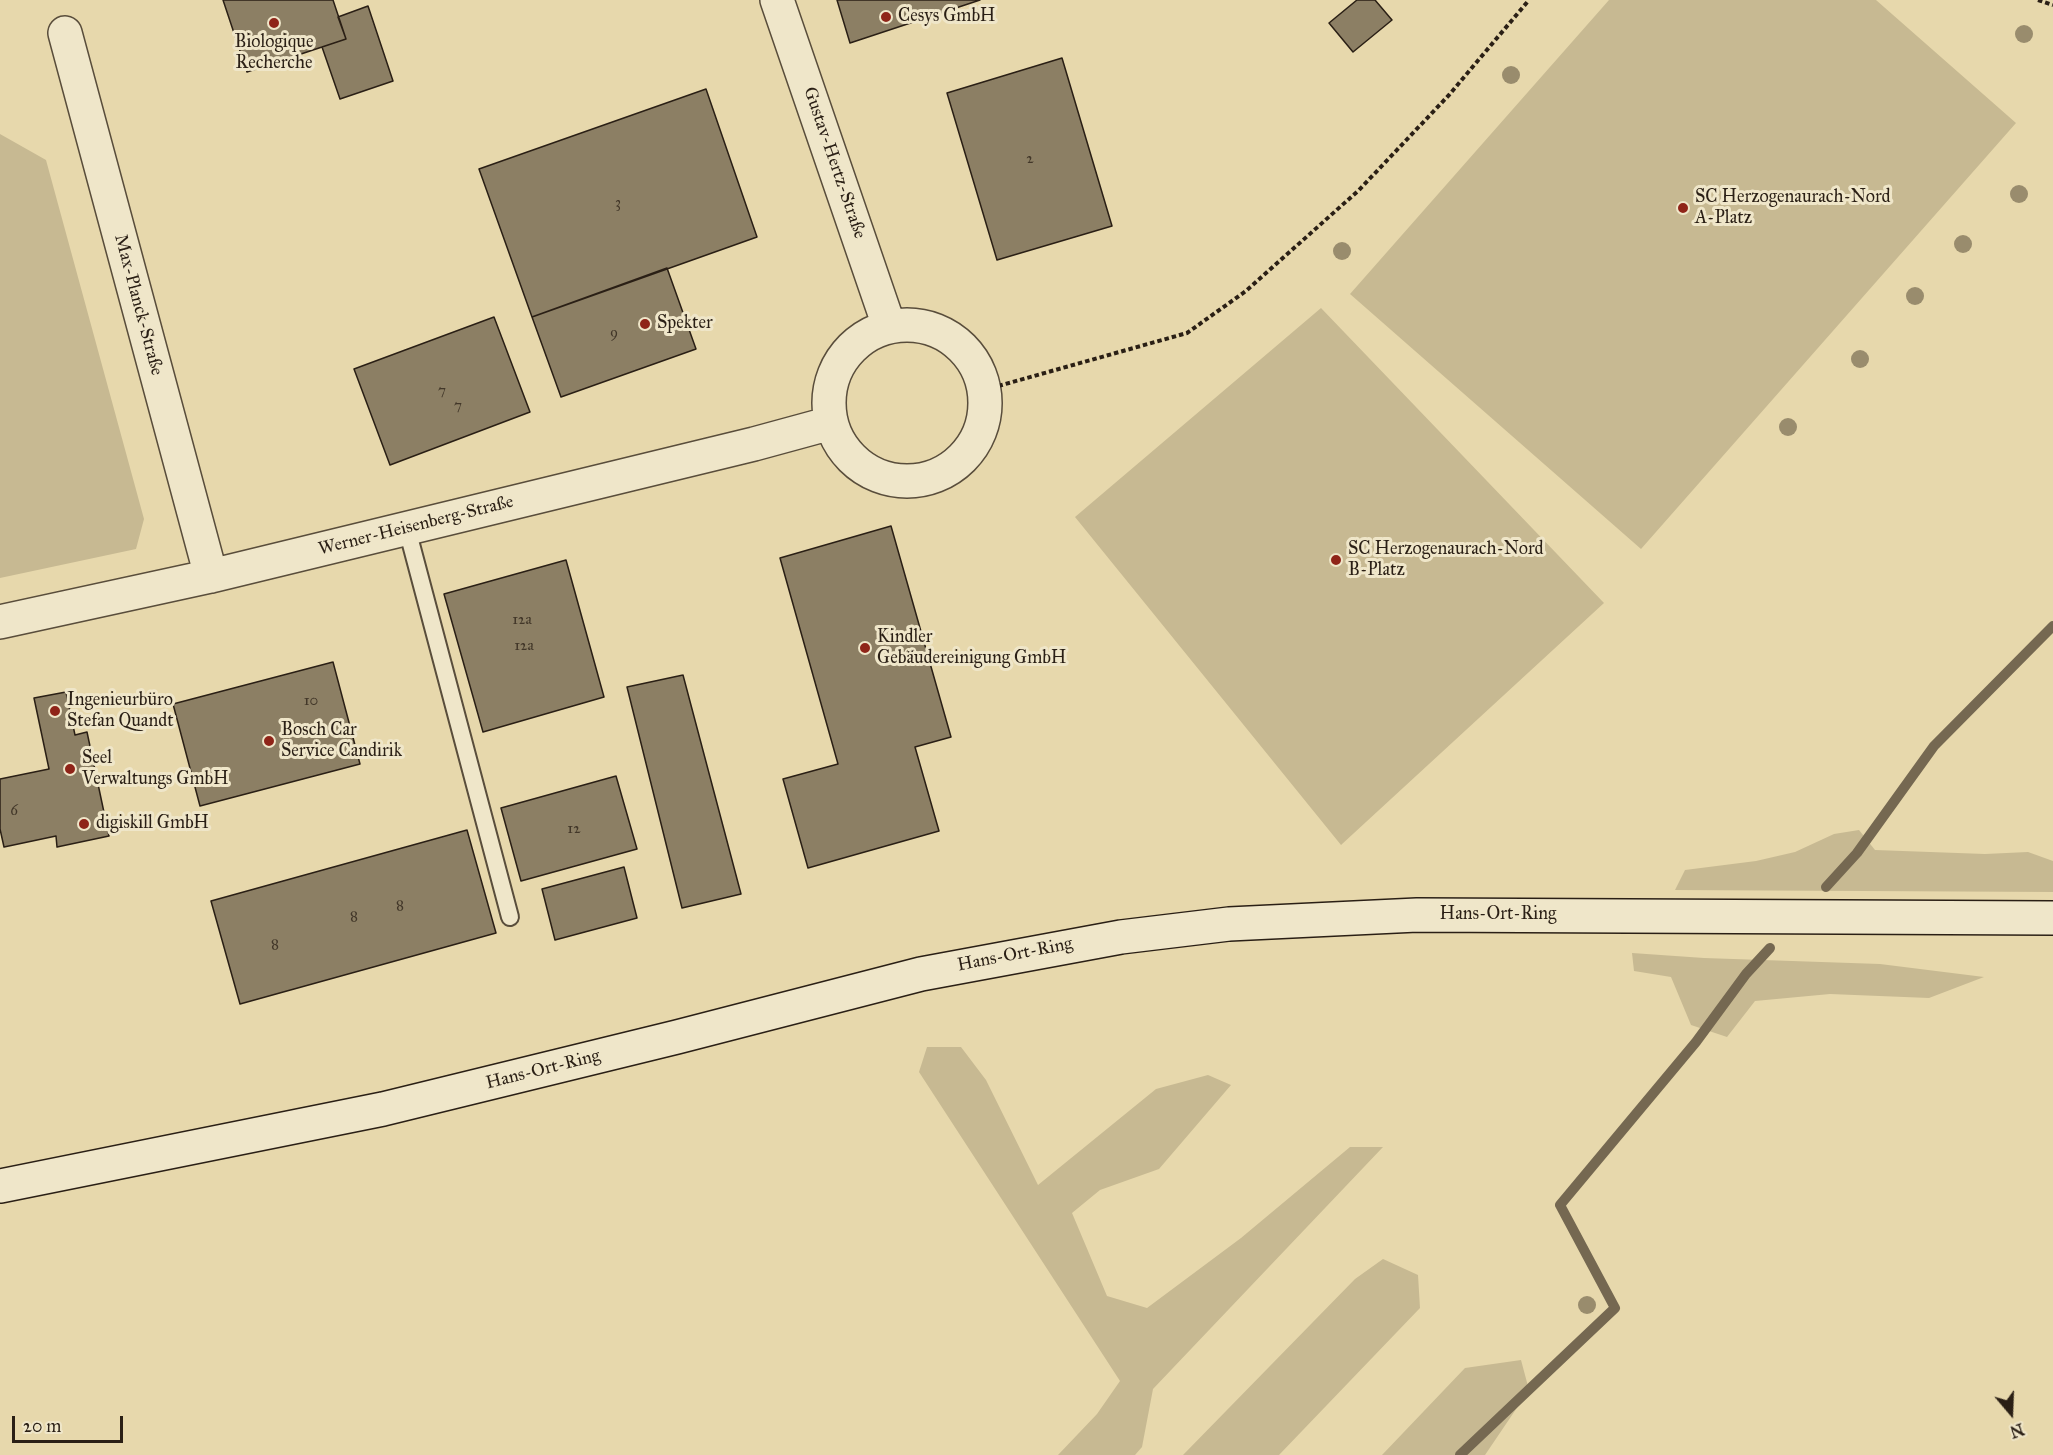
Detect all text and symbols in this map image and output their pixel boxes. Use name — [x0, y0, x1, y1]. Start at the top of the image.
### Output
place label: Cesys GmbH — [898, 6, 995, 28]
marker: Cesys GmbH — [879, 10, 893, 24]
marker: Biologique Recherche — [267, 16, 281, 30]
place label: Biologique Recherche — [235, 32, 313, 74]
street label: Gustav-Hertz-Straße — [798, 84, 870, 242]
house number: 2 — [1026, 150, 1034, 168]
place label: SC Herzogenaurach-Nord A-Platz — [1695, 187, 1891, 230]
house number: 3 — [615, 194, 621, 212]
marker: SC Herzogenaurach-Nord A-Platz — [1676, 201, 1690, 215]
street label: Max-Planck-Straße — [109, 232, 167, 378]
place label: Spekter — [657, 313, 713, 335]
marker: Spekter — [638, 317, 652, 331]
house number: 9 — [610, 324, 618, 342]
house number: 7 — [438, 382, 446, 400]
house number: 7 — [454, 397, 462, 415]
street label: Werner-Heisenberg-Straße — [316, 491, 516, 561]
place label: SC Herzogenaurach-Nord B-Platz — [1348, 539, 1544, 582]
marker: SC Herzogenaurach-Nord B-Platz — [1329, 553, 1343, 567]
house number: 12a — [512, 611, 532, 629]
place label: Kindler Gebäudereinigung GmbH — [877, 627, 1066, 670]
house number: 12a — [514, 637, 534, 655]
marker: Kindler Gebäudereinigung GmbH — [858, 641, 872, 655]
place label: Ingenieurbüro Stefan Quandt — [67, 690, 174, 732]
house number: 10 — [304, 692, 318, 710]
marker: Ingenieurbüro Stefan Quandt — [48, 704, 62, 718]
place label: Bosch Car Service Candirik — [281, 720, 402, 762]
marker: Bosch Car Service Candirik — [262, 734, 276, 748]
place label: Seel Verwaltungs GmbH — [82, 748, 228, 790]
marker: Seel Verwaltungs GmbH — [63, 762, 77, 776]
house number: 6 — [10, 802, 18, 820]
place label: digiskill GmbH — [96, 813, 209, 835]
marker: digiskill GmbH — [77, 817, 91, 831]
house number: 12 — [567, 820, 581, 838]
house number: 8 — [396, 897, 404, 915]
street label: Hans-Ort-Ring — [1440, 904, 1556, 926]
house number: 8 — [350, 908, 358, 926]
street label: Hans-Ort-Ring — [956, 933, 1074, 977]
house number: 8 — [271, 936, 279, 954]
street label: Hans-Ort-Ring — [484, 1045, 602, 1095]
north arrow — [1981, 1383, 2041, 1443]
scale bar — [15, 1404, 126, 1442]
text: 20 m — [23, 1415, 61, 1437]
text: N — [2008, 1419, 2027, 1442]

